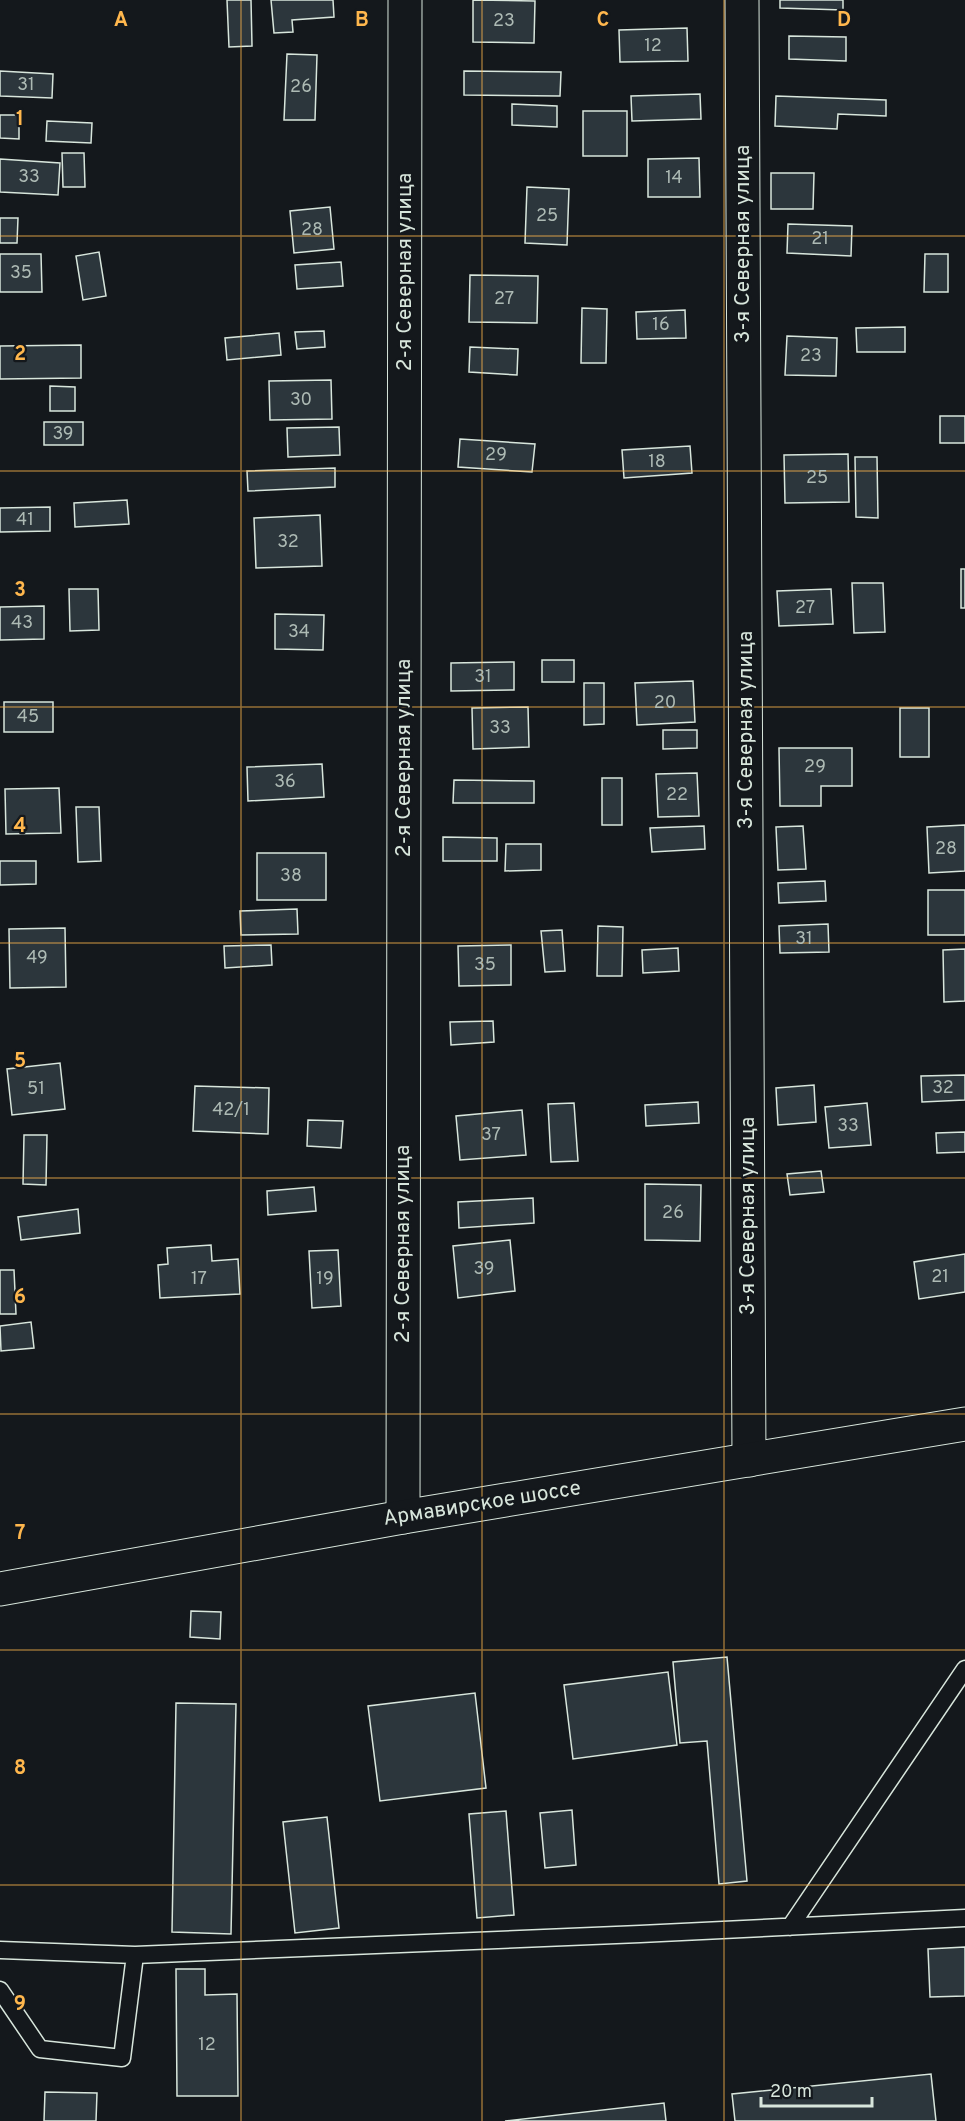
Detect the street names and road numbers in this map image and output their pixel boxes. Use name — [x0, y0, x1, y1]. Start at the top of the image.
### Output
street label: 3-я Северная улица — [730, 145, 757, 343]
street label: 2-я Северная улица — [392, 173, 419, 371]
street label: 3-я Северная улица — [733, 631, 760, 829]
street label: 2-я Северная улица — [391, 659, 418, 857]
street label: 3-я Северная улица — [735, 1117, 762, 1315]
street label: 2-я Северная улица — [390, 1145, 417, 1343]
street label: Армавирское шоссе — [381, 1475, 583, 1533]

